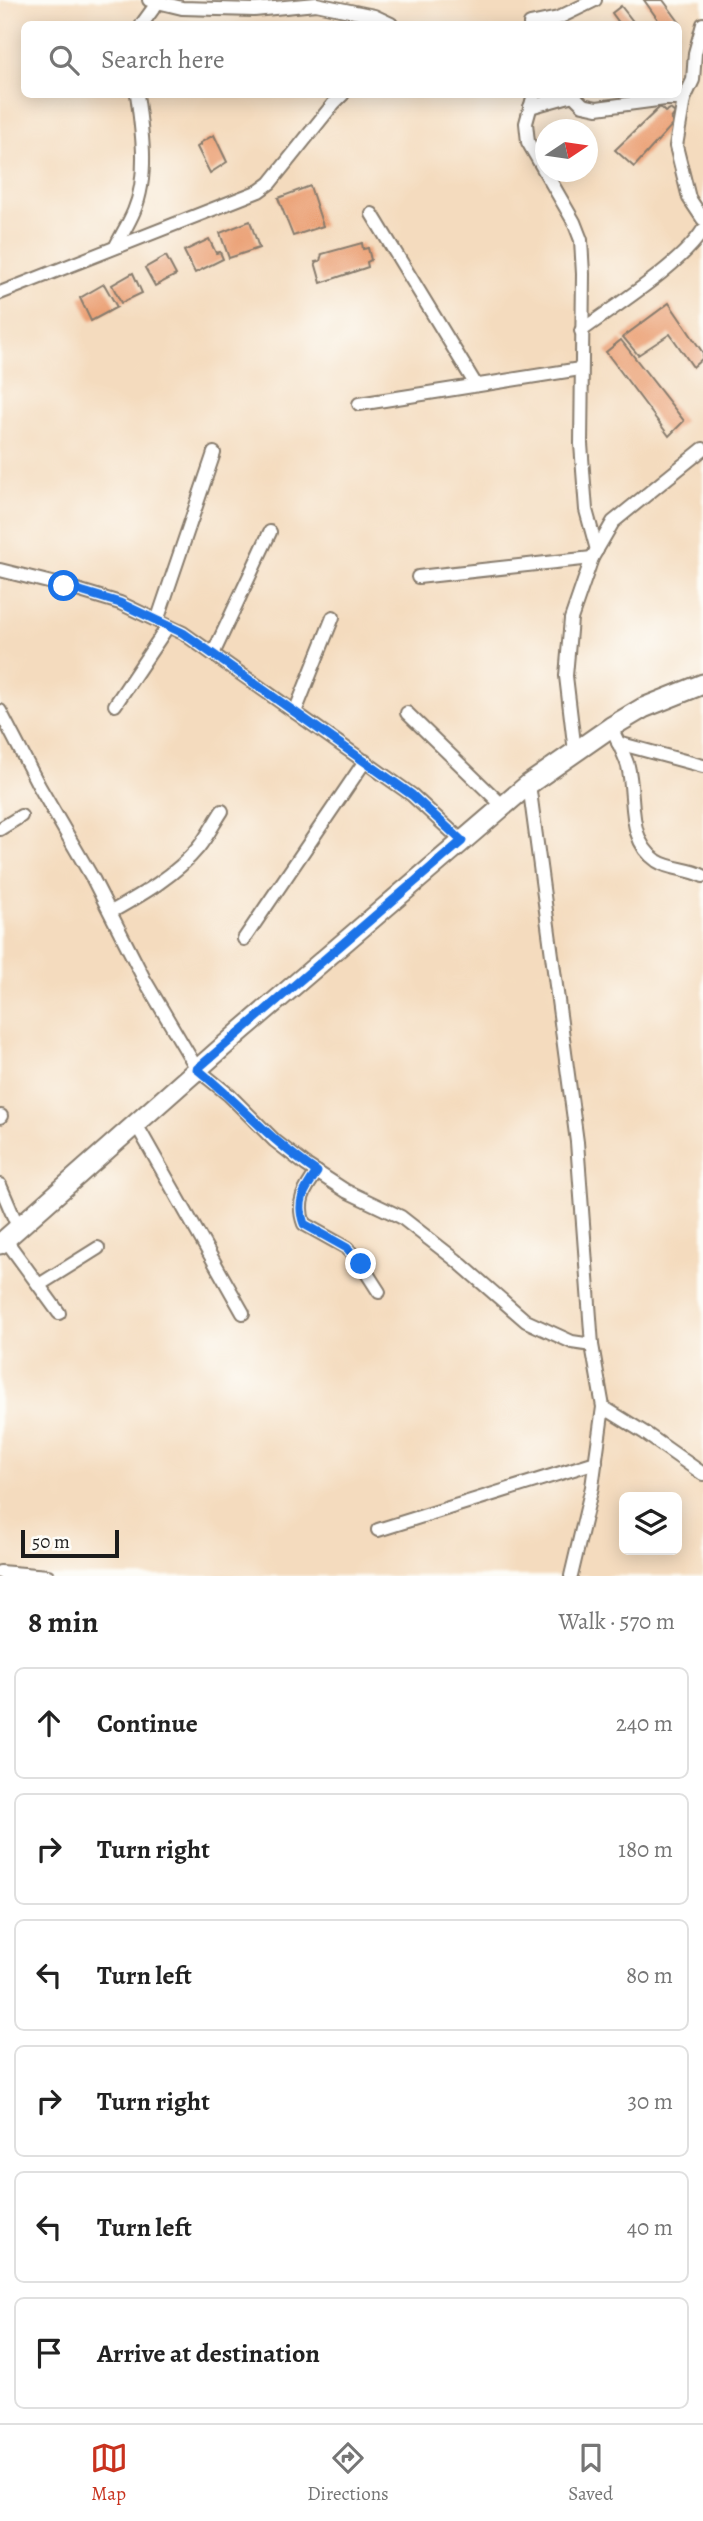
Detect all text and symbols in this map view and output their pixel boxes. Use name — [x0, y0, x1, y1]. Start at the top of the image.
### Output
search box — [21, 21, 682, 98]
icon: search — [45, 41, 83, 79]
text: Search here — [101, 42, 225, 77]
north arrow — [535, 119, 598, 182]
route start — [48, 570, 79, 601]
route end — [345, 1248, 376, 1279]
map controls — [619, 1492, 682, 1555]
button: layers — [619, 1492, 682, 1555]
scale bar — [21, 1527, 119, 1559]
text: 50 m — [32, 1529, 70, 1555]
text: 8 min — [28, 1602, 98, 1642]
text: Walk · 570 m — [558, 1606, 675, 1637]
icon: ahead — [30, 1704, 68, 1742]
text: Continue — [97, 1706, 198, 1741]
text: 240 m — [616, 1708, 673, 1739]
icon: right — [30, 1830, 68, 1868]
text: Turn right — [97, 1832, 210, 1867]
text: 180 m — [618, 1834, 673, 1865]
icon: left — [30, 1956, 68, 1994]
text: Turn left — [97, 1958, 192, 1993]
text: 80 m — [626, 1960, 673, 1991]
icon: right — [30, 2082, 68, 2120]
text: Turn right — [97, 2084, 210, 2119]
text: 30 m — [627, 2086, 673, 2117]
icon: left — [30, 2208, 68, 2246]
text: Turn left — [97, 2210, 192, 2245]
text: 40 m — [627, 2212, 673, 2243]
icon: arrive — [30, 2334, 68, 2372]
text: Arrive at destination — [97, 2336, 320, 2371]
tab: Map — [90, 2439, 128, 2507]
tab: Directions — [307, 2439, 389, 2507]
tab: Saved — [568, 2439, 613, 2507]

